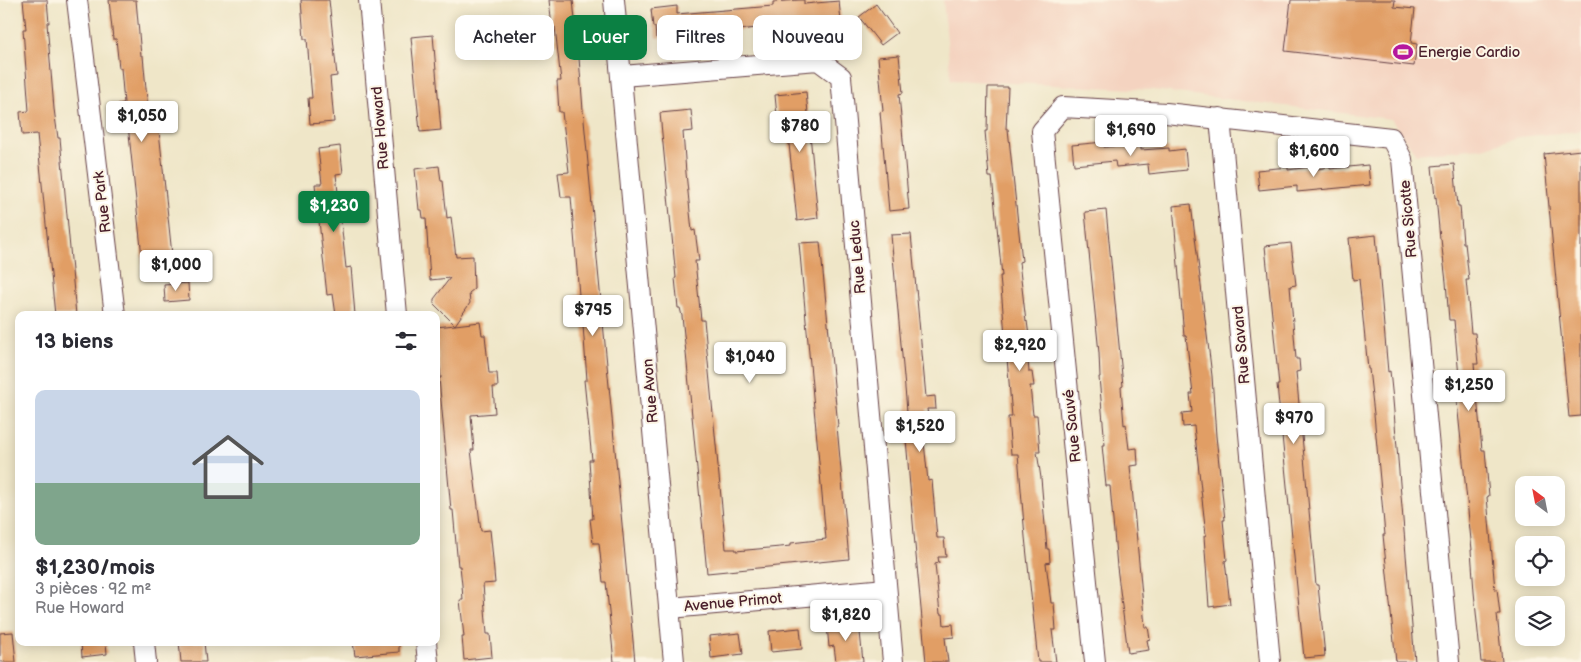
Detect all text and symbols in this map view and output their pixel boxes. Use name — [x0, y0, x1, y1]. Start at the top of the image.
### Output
chip: Acheter — [455, 15, 554, 60]
chip: Louer — [564, 15, 647, 60]
chip: Filtres — [657, 15, 743, 60]
chip: Nouveau — [753, 15, 862, 60]
sports icon: Energie Cardio — [1392, 41, 1414, 63]
place label: Energie Cardio — [1418, 43, 1520, 62]
street label: Rue Howard — [367, 86, 394, 170]
pin: $1,050 — [101, 100, 183, 143]
text: $1,050 — [117, 107, 167, 126]
pin: $780 — [770, 110, 830, 153]
pin: $1,690 — [1090, 114, 1172, 157]
text: $780 — [781, 117, 819, 136]
text: $1,690 — [1106, 121, 1156, 140]
pin: $1,600 — [1273, 136, 1355, 178]
text: $1,600 — [1289, 142, 1339, 161]
street label: Rue Park — [89, 169, 116, 234]
street label: Rue Sicotte — [1396, 179, 1421, 259]
pin: $1,230 — [293, 190, 375, 233]
text: $1,230 — [309, 197, 359, 216]
street label: Rue Leduc — [845, 219, 870, 295]
pin: $1,000 — [135, 250, 217, 292]
text: $1,000 — [151, 256, 201, 275]
pin: $795 — [563, 294, 623, 337]
text: $795 — [574, 301, 612, 320]
street label: Rue Savard — [1229, 305, 1254, 385]
icon: filters — [392, 327, 420, 355]
text: 13 biens — [35, 329, 113, 354]
pin: $2,920 — [979, 330, 1061, 372]
text: $2,920 — [994, 336, 1046, 355]
pin: $1,040 — [709, 342, 791, 384]
text: $1,040 — [725, 348, 775, 367]
street label: Rue Avon — [638, 358, 663, 424]
pin: $1,250 — [1428, 370, 1510, 412]
text: $1,250 — [1444, 376, 1494, 395]
street label: Rue Sauvé — [1059, 388, 1086, 464]
pin: $970 — [1264, 402, 1324, 445]
text: $970 — [1275, 409, 1313, 428]
pin: $1,520 — [879, 410, 961, 453]
text: $1,520 — [895, 417, 945, 436]
icon: home — [183, 422, 273, 512]
north arrow — [1515, 476, 1565, 526]
map controls — [1515, 476, 1565, 646]
button: locate — [1515, 536, 1565, 586]
text: $1,230/mois — [35, 555, 155, 580]
text: 3 pièces · 92 m² — [35, 580, 151, 599]
street label: Avenue Primot — [683, 589, 783, 616]
button: layers — [1515, 596, 1565, 646]
text: Rue Howard — [35, 599, 124, 618]
pin: $1,820 — [805, 600, 887, 642]
text: $1,820 — [821, 606, 871, 625]

